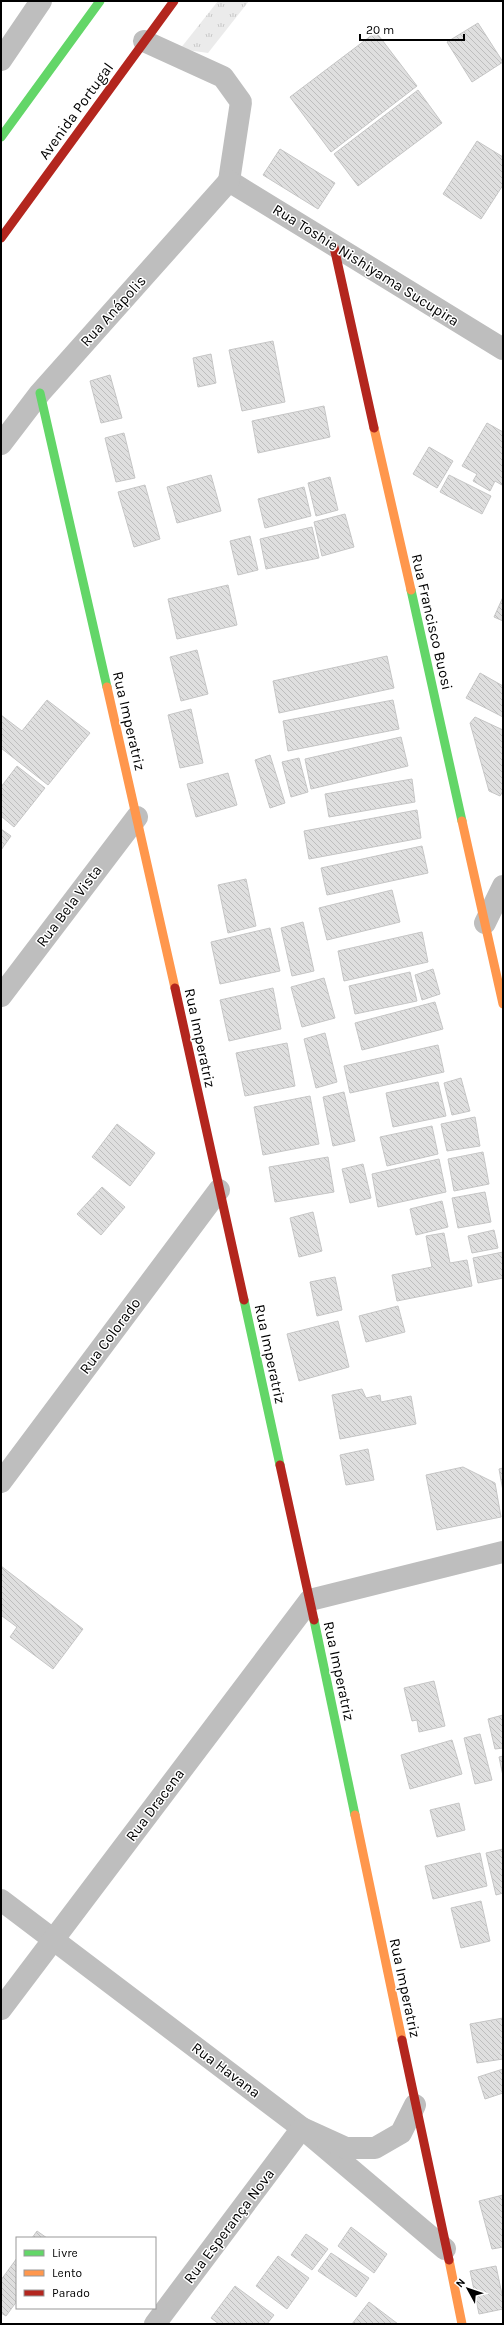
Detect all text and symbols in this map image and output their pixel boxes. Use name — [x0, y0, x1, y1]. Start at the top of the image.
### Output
scale bar — [360, 16, 464, 42]
text: 20 m — [366, 23, 394, 37]
street label: Avenida Portugal — [35, 59, 117, 163]
street label: Rua Toshie Nishiyama Sucupira — [269, 200, 463, 330]
street label: Rua Anápolis — [76, 272, 150, 350]
street label: Rua Francisco Buosi — [408, 552, 456, 692]
street label: Rua Imperatriz — [109, 670, 149, 772]
street label: Rua Bela Vista — [32, 862, 106, 950]
street label: Rua Imperatriz — [181, 987, 219, 1089]
street label: Rua Colorado — [76, 1294, 144, 1378]
street label: Rua Imperatriz — [251, 1303, 289, 1405]
street label: Rua Imperatriz — [320, 1620, 358, 1722]
street label: Rua Dracena — [122, 1765, 188, 1845]
street label: Rua Imperatriz — [386, 1937, 424, 2039]
street label: Rua Havana — [188, 2038, 264, 2102]
street label: Rua Esperança Nova — [180, 2165, 278, 2287]
legend — [16, 2237, 156, 2309]
text: Livre — [52, 2246, 78, 2260]
text: Lento — [52, 2266, 82, 2280]
north arrow — [448, 2269, 488, 2309]
text: N — [453, 2276, 468, 2290]
text: Parado — [52, 2286, 90, 2300]

